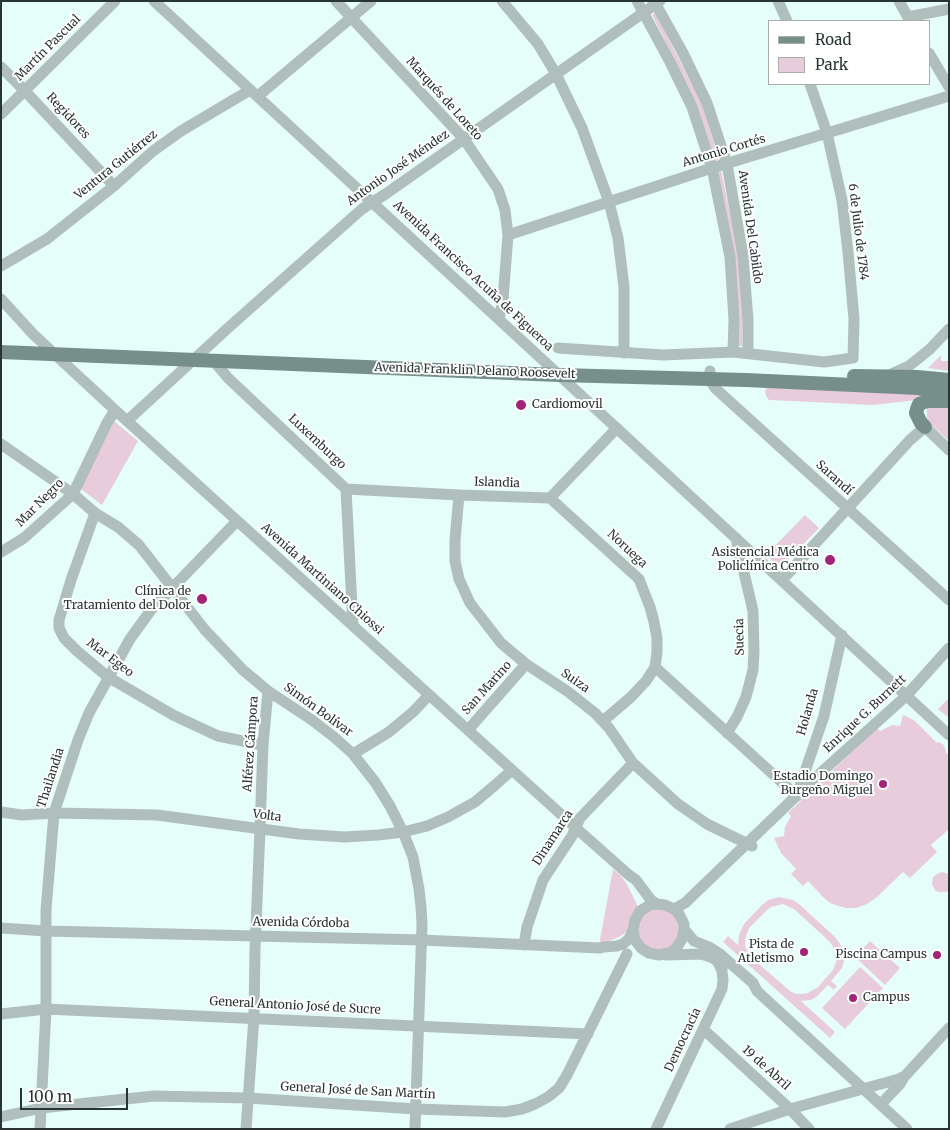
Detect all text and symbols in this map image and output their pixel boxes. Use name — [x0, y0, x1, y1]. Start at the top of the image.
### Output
street label: Martín Pascual — [12, 12, 84, 84]
legend — [768, 20, 930, 85]
text: Road — [815, 30, 851, 49]
street label: Marqués de Loreto — [403, 55, 485, 143]
text: Park — [815, 55, 848, 74]
street label: Regidores — [43, 90, 93, 142]
street label: Ventura Gutiérrez — [72, 127, 160, 203]
street label: Antonio José Méndez — [344, 127, 452, 209]
street label: Antonio Cortés — [681, 132, 767, 170]
street label: Avenida Del Cabildo — [735, 169, 765, 285]
street label: 6 de Julio de 1784 — [845, 183, 871, 281]
street label: Avenida Francisco Acuña de Figueroa — [390, 198, 556, 354]
street label: Avenida Franklin Delano Roosevelt — [374, 360, 576, 382]
marker: Cardiomovil — [514, 398, 528, 412]
place label: Cardiomovil — [532, 398, 603, 412]
street label: Luxemburgo — [285, 412, 349, 472]
street label: Sarandí — [813, 458, 855, 498]
street label: Islandia — [474, 475, 520, 491]
street label: Mar Negro — [13, 476, 67, 530]
street label: Avenida Martiniano Chiossi — [258, 520, 386, 638]
street label: Noruega — [604, 527, 650, 571]
place label: Asistencial Médica Policlínica Centro — [712, 546, 819, 574]
marker: Asistencial Médica Policlínica Centro — [823, 553, 837, 567]
place label: Clínica de Tratamiento del Dolor — [64, 585, 191, 613]
marker: Clínica de Tratamiento del Dolor — [195, 592, 209, 606]
street label: Suecia — [732, 618, 748, 656]
street label: Mar Egeo — [84, 636, 136, 680]
street label: San Marino — [459, 658, 515, 718]
street label: Suiza — [558, 666, 592, 696]
street label: Enrique G. Burnett — [821, 672, 909, 756]
street label: Simón Bolívar — [281, 680, 355, 740]
street label: Holanda — [794, 687, 822, 737]
street label: Alférez Cámpora — [240, 696, 262, 792]
street label: Thailandia — [35, 746, 67, 810]
place label: Estadio Domingo Burgeño Miguel — [773, 770, 873, 798]
marker: Estadio Domingo Burgeño Miguel — [877, 778, 889, 790]
street label: Volta — [252, 807, 282, 825]
street label: Dinamarca — [530, 808, 576, 868]
street label: Avenida Córdoba — [252, 915, 350, 931]
place label: Pista de Atletismo — [738, 938, 794, 966]
marker: Pista de Atletismo — [798, 946, 810, 958]
place label: Piscina Campus — [836, 948, 927, 962]
marker: Piscina Campus — [931, 949, 943, 961]
place label: Campus — [863, 991, 910, 1005]
marker: Campus — [847, 992, 859, 1004]
street label: General Antonio José de Sucre — [209, 994, 381, 1018]
street label: Democracia — [662, 1006, 704, 1074]
street label: 19 de Abril — [739, 1043, 793, 1093]
scale bar — [22, 1078, 130, 1110]
street label: General José de San Martín — [280, 1080, 436, 1102]
text: 100 m — [28, 1087, 72, 1106]

